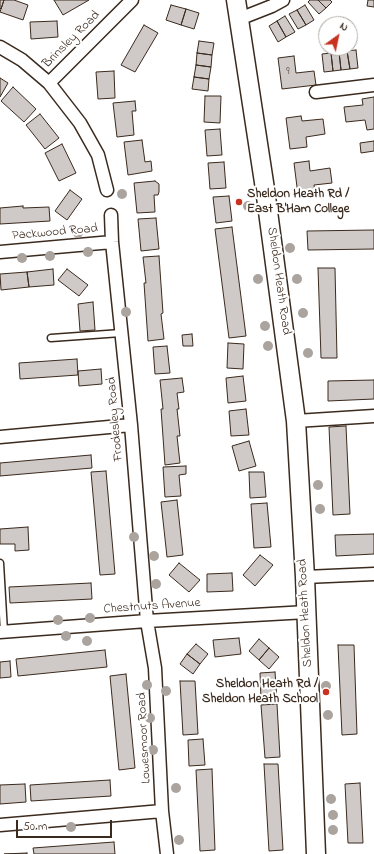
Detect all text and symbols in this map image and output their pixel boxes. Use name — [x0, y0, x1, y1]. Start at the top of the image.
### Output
street label: Brinsley Road — [40, 8, 104, 72]
north arrow — [318, 16, 358, 56]
text: N — [337, 18, 351, 36]
house number: 9 — [286, 65, 290, 79]
place label: Sheldon Heath Rd / East B'Ham College — [247, 187, 350, 218]
marker: Sheldon Heath Rd / East B'Ham College — [234, 197, 244, 207]
street label: Packwood Road — [11, 221, 99, 245]
street label: Sheldon Heath Road — [263, 226, 293, 336]
street label: Frodesley Road — [105, 376, 127, 462]
street label: Sheldon Heath Road — [295, 558, 317, 668]
street label: Chestnuts Avenue — [103, 596, 201, 618]
place label: Sheldon Heath Rd / Sheldon Heath School — [202, 677, 318, 708]
marker: Sheldon Heath Rd / Sheldon Heath School — [321, 687, 331, 697]
street label: Lowesmoor Road — [135, 692, 155, 784]
scale bar — [18, 812, 114, 838]
text: 50 m — [23, 818, 47, 836]

